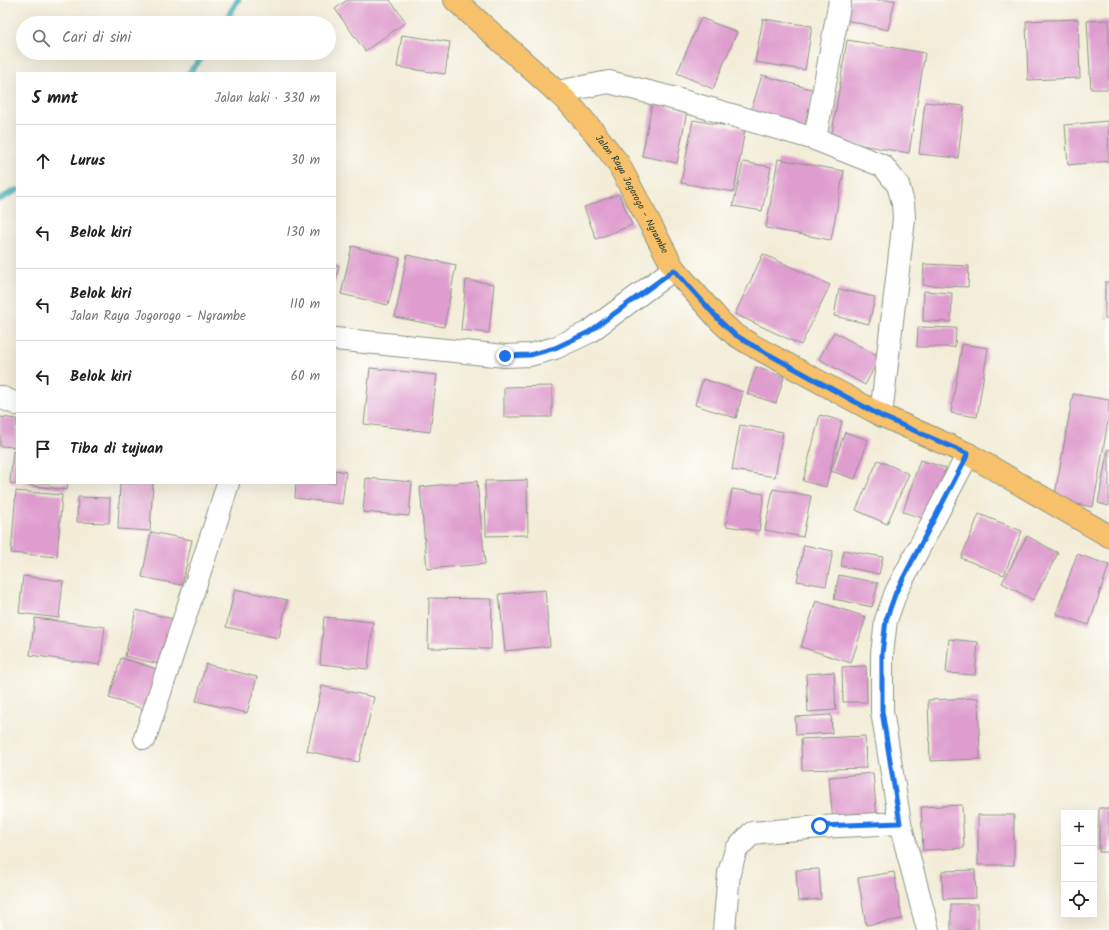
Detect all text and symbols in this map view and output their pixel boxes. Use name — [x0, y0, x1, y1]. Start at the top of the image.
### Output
search box — [16, 16, 336, 60]
text: Cari di sini — [62, 26, 131, 50]
icon: search — [30, 27, 52, 49]
text: 5 mnt — [32, 85, 78, 112]
text: Jalan kaki · 330 m — [215, 88, 320, 109]
street label: Jalan Raya Jogorogo - Ngrambe — [591, 131, 673, 257]
text: Lurus — [70, 149, 105, 173]
icon: ahead — [32, 150, 54, 172]
text: 30 m — [291, 150, 320, 171]
text: Belok kiri — [70, 221, 131, 245]
icon: left — [32, 222, 54, 244]
text: 130 m — [286, 222, 320, 243]
text: Belok kiri — [70, 282, 131, 306]
icon: left — [32, 294, 54, 316]
text: 110 m — [290, 294, 320, 315]
text: Jalan Raya Jogorogo - Ngrambe — [70, 306, 246, 327]
route end — [496, 347, 514, 365]
text: Belok kiri — [70, 365, 131, 389]
icon: left — [32, 366, 54, 388]
text: 60 m — [291, 366, 320, 387]
text: Tiba di tujuan — [70, 437, 163, 461]
icon: arrive — [32, 438, 54, 460]
map controls — [1061, 810, 1097, 918]
button: + — [1061, 810, 1097, 846]
route start — [811, 817, 829, 835]
button: − — [1061, 846, 1097, 882]
button: locate — [1061, 882, 1097, 918]

